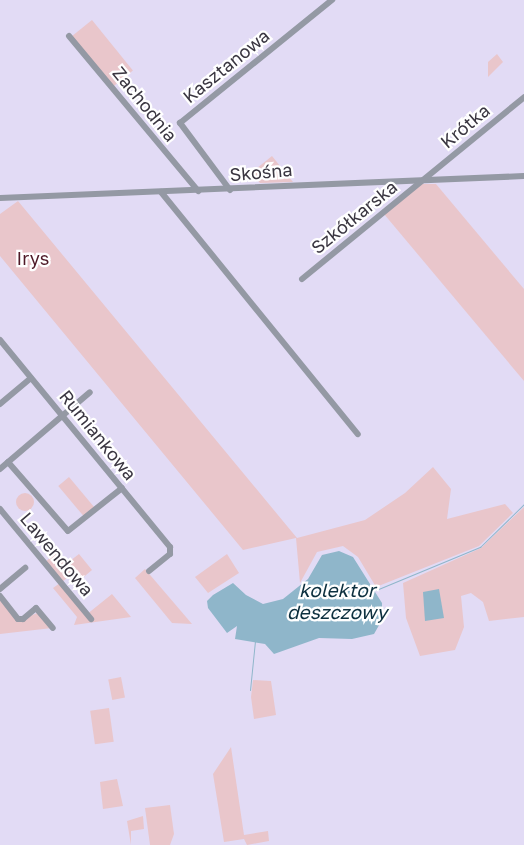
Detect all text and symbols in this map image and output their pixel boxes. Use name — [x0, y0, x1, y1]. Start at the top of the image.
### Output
street label: Kasztanowa — [178, 25, 274, 107]
street label: Zachodnia — [108, 62, 182, 146]
street label: Krótka — [436, 99, 494, 153]
street label: Skośna — [229, 158, 293, 186]
street label: Szkółkarska — [307, 176, 401, 258]
park label: Irys — [17, 247, 49, 269]
street label: Rumiankowa — [55, 386, 141, 484]
street label: Lawendowa — [16, 508, 98, 600]
water label: kolektor deszczowy — [287, 579, 387, 623]

